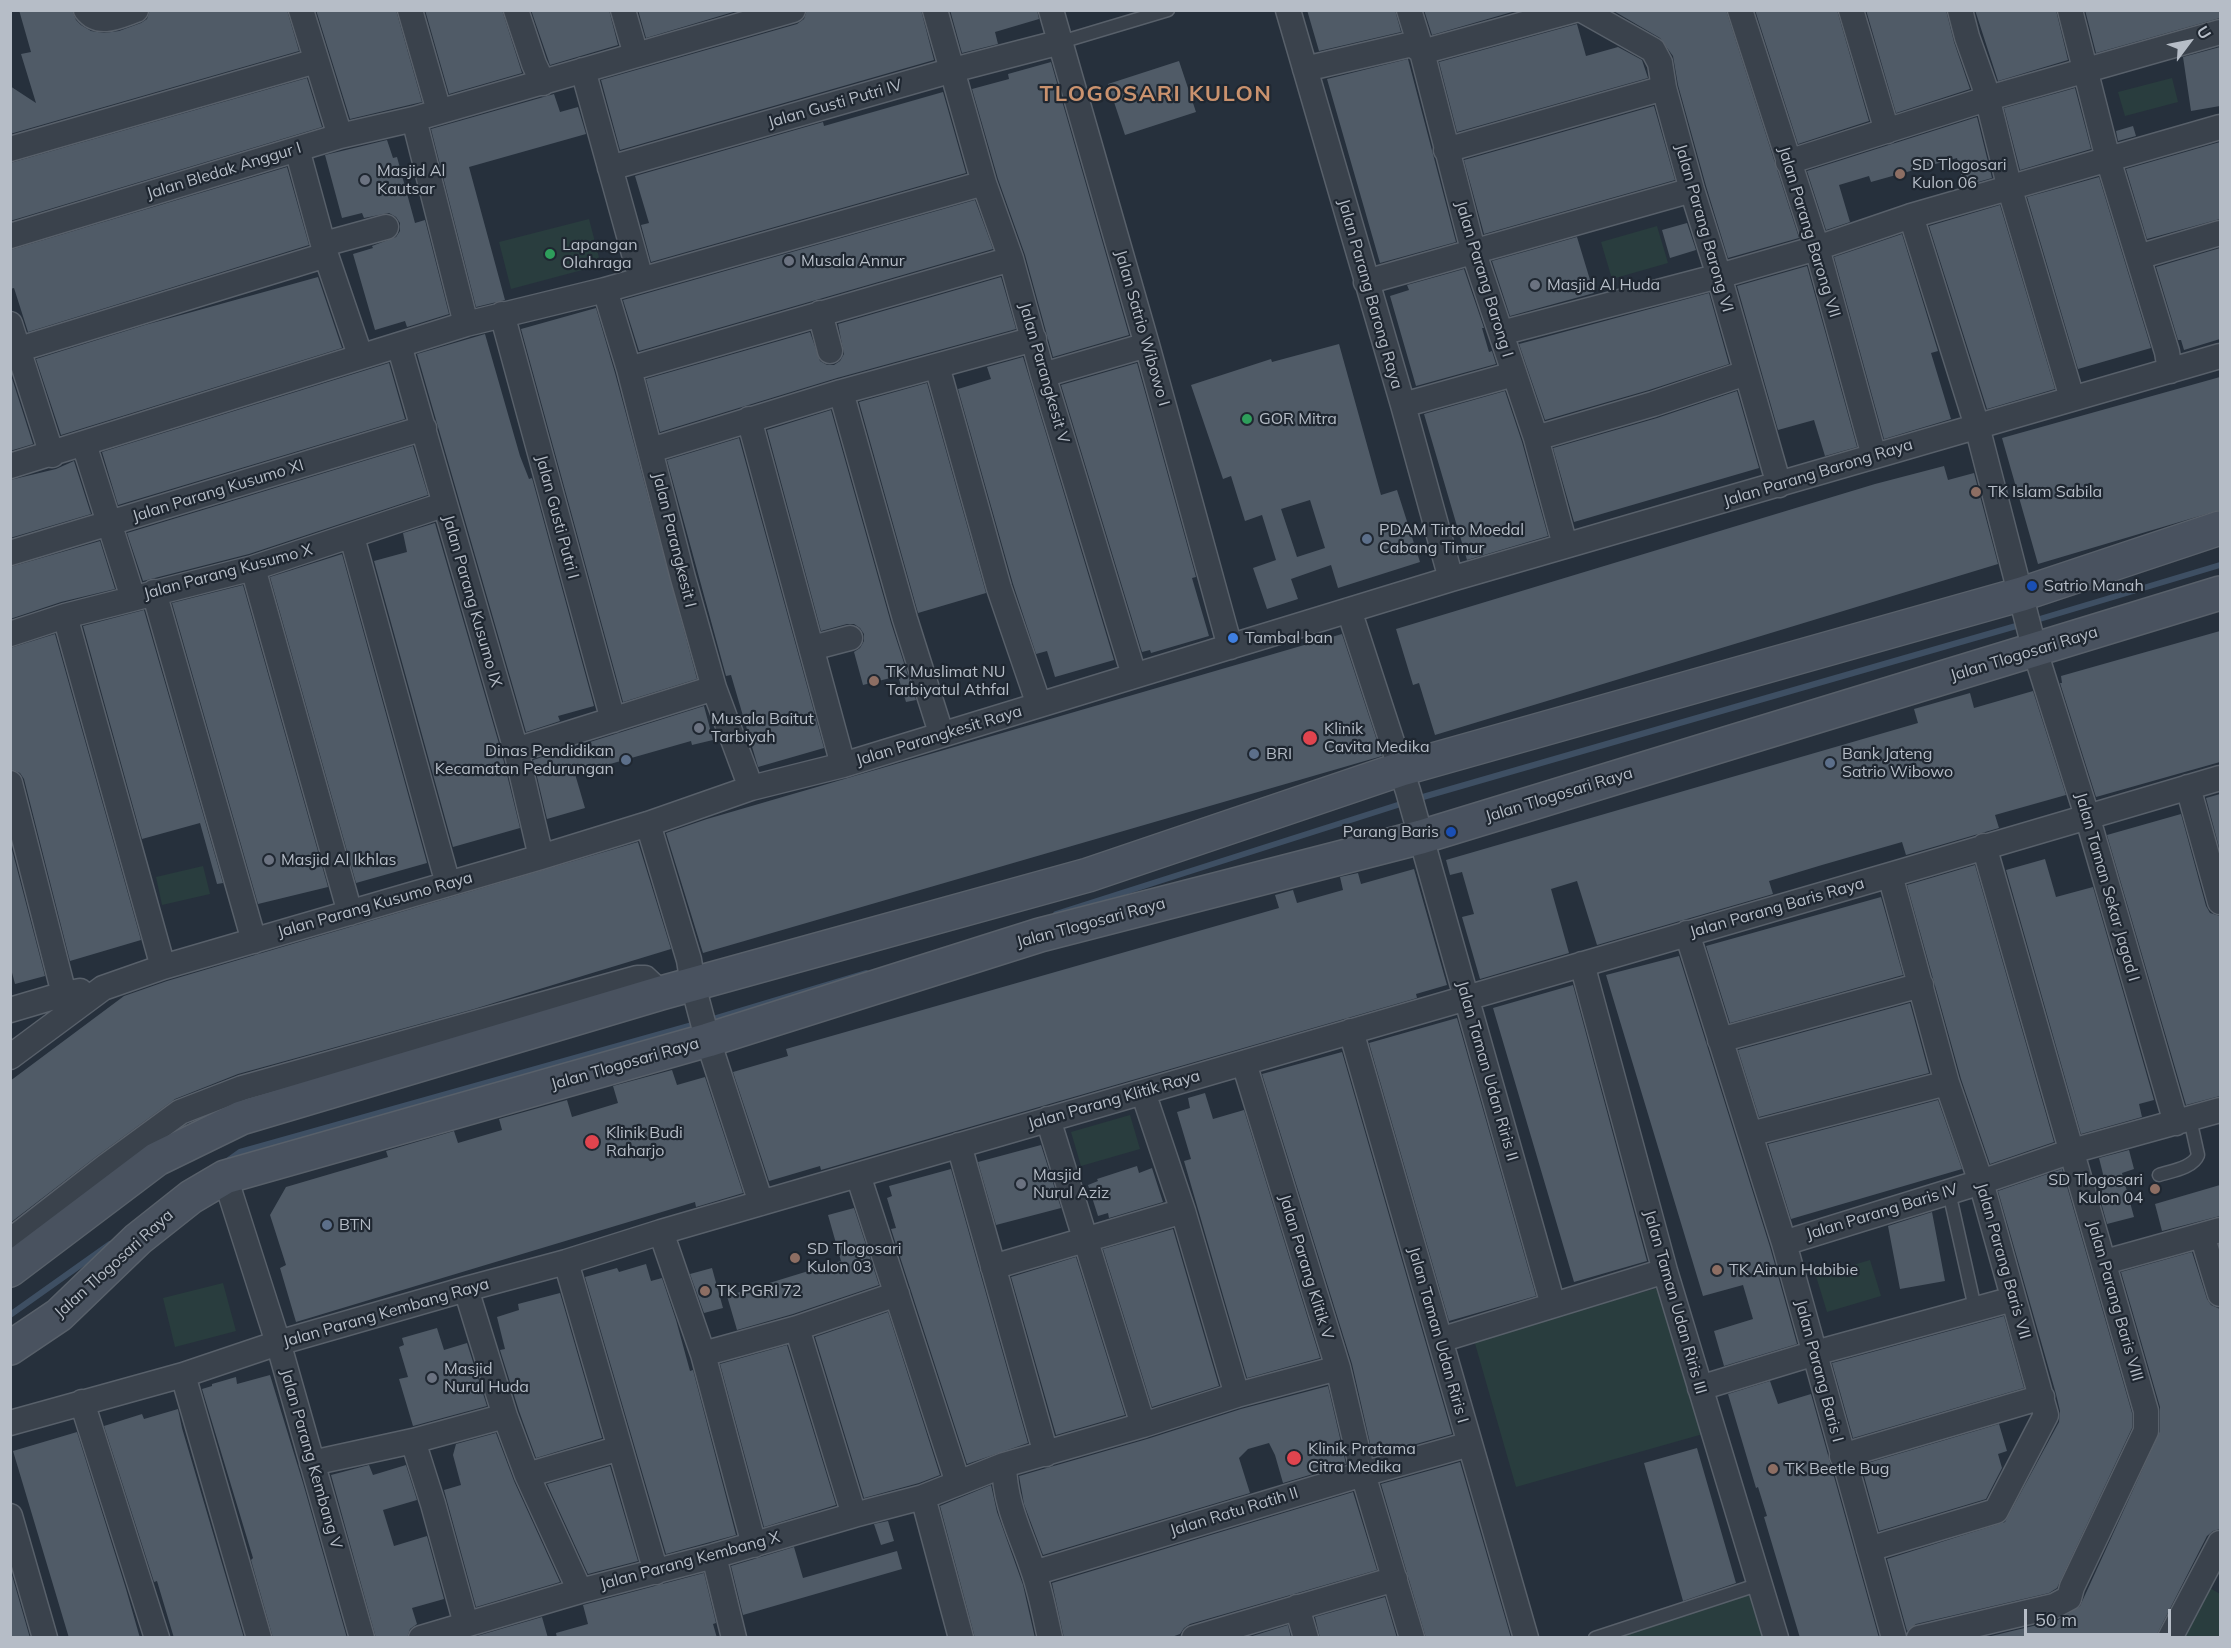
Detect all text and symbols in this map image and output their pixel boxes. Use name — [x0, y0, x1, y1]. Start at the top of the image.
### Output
north arrow — [2159, 12, 2219, 72]
text: U — [2193, 22, 2216, 43]
street label: Jalan Gusti Putri IV — [766, 76, 904, 132]
district label: TLOGOSARI KULON — [1040, 81, 1272, 107]
street label: Jalan Bledak Anggur I — [144, 138, 304, 204]
street label: Jalan Parang Barong VI — [1671, 142, 1737, 314]
street label: Jalan Parang Barong VII — [1774, 144, 1844, 320]
place label: SD Tlogosari Kulon 06 — [1912, 155, 2007, 193]
place label: Masjid Al Kautsar — [377, 161, 445, 199]
marker: SD Tlogosari Kulon 06 — [1893, 167, 1907, 181]
marker: Masjid Al Kautsar — [358, 173, 372, 187]
street label: Jalan Parang Barong Raya — [1334, 197, 1406, 391]
street label: Jalan Parang Barong I — [1451, 198, 1517, 360]
place label: Lapangan Olahraga — [562, 235, 638, 273]
marker: Lapangan Olahraga — [543, 247, 557, 261]
street label: Jalan Satrio Wibowo I — [1111, 248, 1173, 408]
place label: Musala Annur — [801, 251, 905, 271]
marker: Musala Annur — [782, 254, 796, 268]
place label: Masjid Al Huda — [1547, 275, 1660, 295]
marker: Masjid Al Huda — [1528, 278, 1542, 292]
street label: Jalan Parangkesit V — [1015, 301, 1073, 445]
place label: GOR Mitra — [1259, 409, 1337, 429]
marker: GOR Mitra — [1240, 412, 1254, 426]
street label: Jalan Parang Barong Raya — [1721, 435, 1915, 511]
street label: Jalan Gusti Putri I — [531, 453, 583, 581]
street label: Jalan Parang Kusumo XI — [130, 456, 306, 526]
street label: Jalan Parangkesit I — [648, 471, 700, 609]
place label: TK Islam Sabila — [1988, 482, 2102, 502]
marker: TK Islam Sabila — [1969, 485, 1983, 499]
street label: Jalan Parang Kusumo IX — [438, 513, 506, 689]
place label: PDAM Tirto Moedal Cabang Timur — [1379, 520, 1524, 558]
marker: PDAM Tirto Moedal Cabang Timur — [1360, 532, 1374, 546]
street label: Jalan Parang Kusumo X — [141, 540, 315, 604]
place label: Satrio Manah — [2044, 576, 2144, 596]
marker: Satrio Manah — [2025, 579, 2039, 593]
street label: Jalan Tlogosari Raya — [1948, 622, 2100, 686]
place label: Tambal ban — [1245, 628, 1333, 648]
marker: Tambal ban — [1226, 631, 1240, 645]
place label: TK Muslimat NU Tarbiyatul Athfal — [886, 662, 1009, 700]
marker: TK Muslimat NU Tarbiyatul Athfal — [867, 674, 881, 688]
street label: Jalan Parangkesit Raya — [854, 702, 1024, 770]
place label: Musala Baitut Tarbiyah — [711, 709, 814, 747]
place label: Klinik Cavita Medika — [1324, 719, 1429, 757]
marker: Musala Baitut Tarbiyah — [692, 721, 706, 735]
marker: Klinik Cavita Medika — [1301, 729, 1319, 747]
place label: Dinas Pendidikan Kecamatan Pedurungan — [435, 741, 614, 779]
place label: BRI — [1266, 744, 1292, 764]
place label: Bank Jateng Satrio Wibowo — [1842, 744, 1953, 782]
marker: BRI — [1247, 747, 1261, 761]
marker: Dinas Pendidikan Kecamatan Pedurungan — [619, 753, 633, 767]
marker: Bank Jateng Satrio Wibowo — [1823, 756, 1837, 770]
street label: Jalan Tlogosari Raya — [1483, 763, 1635, 827]
street label: Jalan Taman Sekar Jagad I — [2071, 790, 2143, 984]
place label: Parang Baris — [1343, 822, 1439, 842]
marker: Parang Baris — [1444, 825, 1458, 839]
place label: Masjid Al Ikhlas — [281, 850, 397, 870]
marker: Masjid Al Ikhlas — [262, 853, 276, 867]
street label: Jalan Parang Kusumo Raya — [275, 868, 475, 942]
street label: Jalan Parang Baris Raya — [1688, 874, 1866, 942]
street label: Jalan Tlogosari Raya — [1015, 894, 1167, 952]
street label: Jalan Taman Udan Riris II — [1452, 979, 1522, 1163]
street label: Jalan Tlogosari Raya — [549, 1034, 701, 1094]
street label: Jalan Parang Klitik Raya — [1026, 1066, 1202, 1134]
place label: Klinik Budi Raharjo — [606, 1123, 683, 1161]
marker: Klinik Budi Raharjo — [583, 1133, 601, 1151]
place label: Masjid Nurul Aziz — [1033, 1165, 1109, 1203]
place label: SD Tlogosari Kulon 04 — [2048, 1170, 2143, 1208]
marker: Masjid Nurul Aziz — [1014, 1177, 1028, 1191]
street label: Jalan Parang Baris IV — [1804, 1180, 1960, 1244]
street label: Jalan Parang Baris VII — [1971, 1181, 2035, 1341]
marker: SD Tlogosari Kulon 04 — [2148, 1182, 2162, 1196]
street label: Jalan Parang Klitik V — [1275, 1192, 1337, 1342]
street label: Jalan Tlogosari Raya — [51, 1206, 177, 1322]
street label: Jalan Taman Udan Riris III — [1640, 1208, 1710, 1396]
place label: BTN — [339, 1215, 371, 1235]
marker: BTN — [320, 1218, 334, 1232]
street label: Jalan Parang Baris VIII — [2083, 1219, 2147, 1383]
place label: SD Tlogosari Kulon 03 — [807, 1239, 902, 1277]
street label: Jalan Taman Udan Riris I — [1404, 1245, 1472, 1425]
marker: SD Tlogosari Kulon 03 — [788, 1251, 802, 1265]
place label: TK Ainun Habibie — [1729, 1260, 1858, 1280]
marker: TK Ainun Habibie — [1710, 1263, 1724, 1277]
street label: Jalan Parang Kembang Raya — [281, 1274, 491, 1352]
place label: TK PGRI 72 — [717, 1281, 802, 1301]
marker: TK PGRI 72 — [698, 1284, 712, 1298]
street label: Jalan Parang Baris I — [1791, 1298, 1847, 1444]
place label: Masjid Nurul Huda — [444, 1359, 529, 1397]
street label: Jalan Parang Kembang V — [276, 1367, 346, 1551]
marker: Masjid Nurul Huda — [425, 1371, 439, 1385]
place label: Klinik Pratama Citra Medika — [1308, 1439, 1416, 1477]
marker: Klinik Pratama Citra Medika — [1285, 1449, 1303, 1467]
place label: TK Beetle Bug — [1785, 1459, 1889, 1479]
marker: TK Beetle Bug — [1766, 1462, 1780, 1476]
street label: Jalan Ratu Ratih II — [1167, 1483, 1301, 1541]
street label: Jalan Parang Kembang X — [598, 1528, 782, 1594]
scale bar — [2027, 1597, 2174, 1635]
text: 50 m — [2035, 1608, 2077, 1631]

